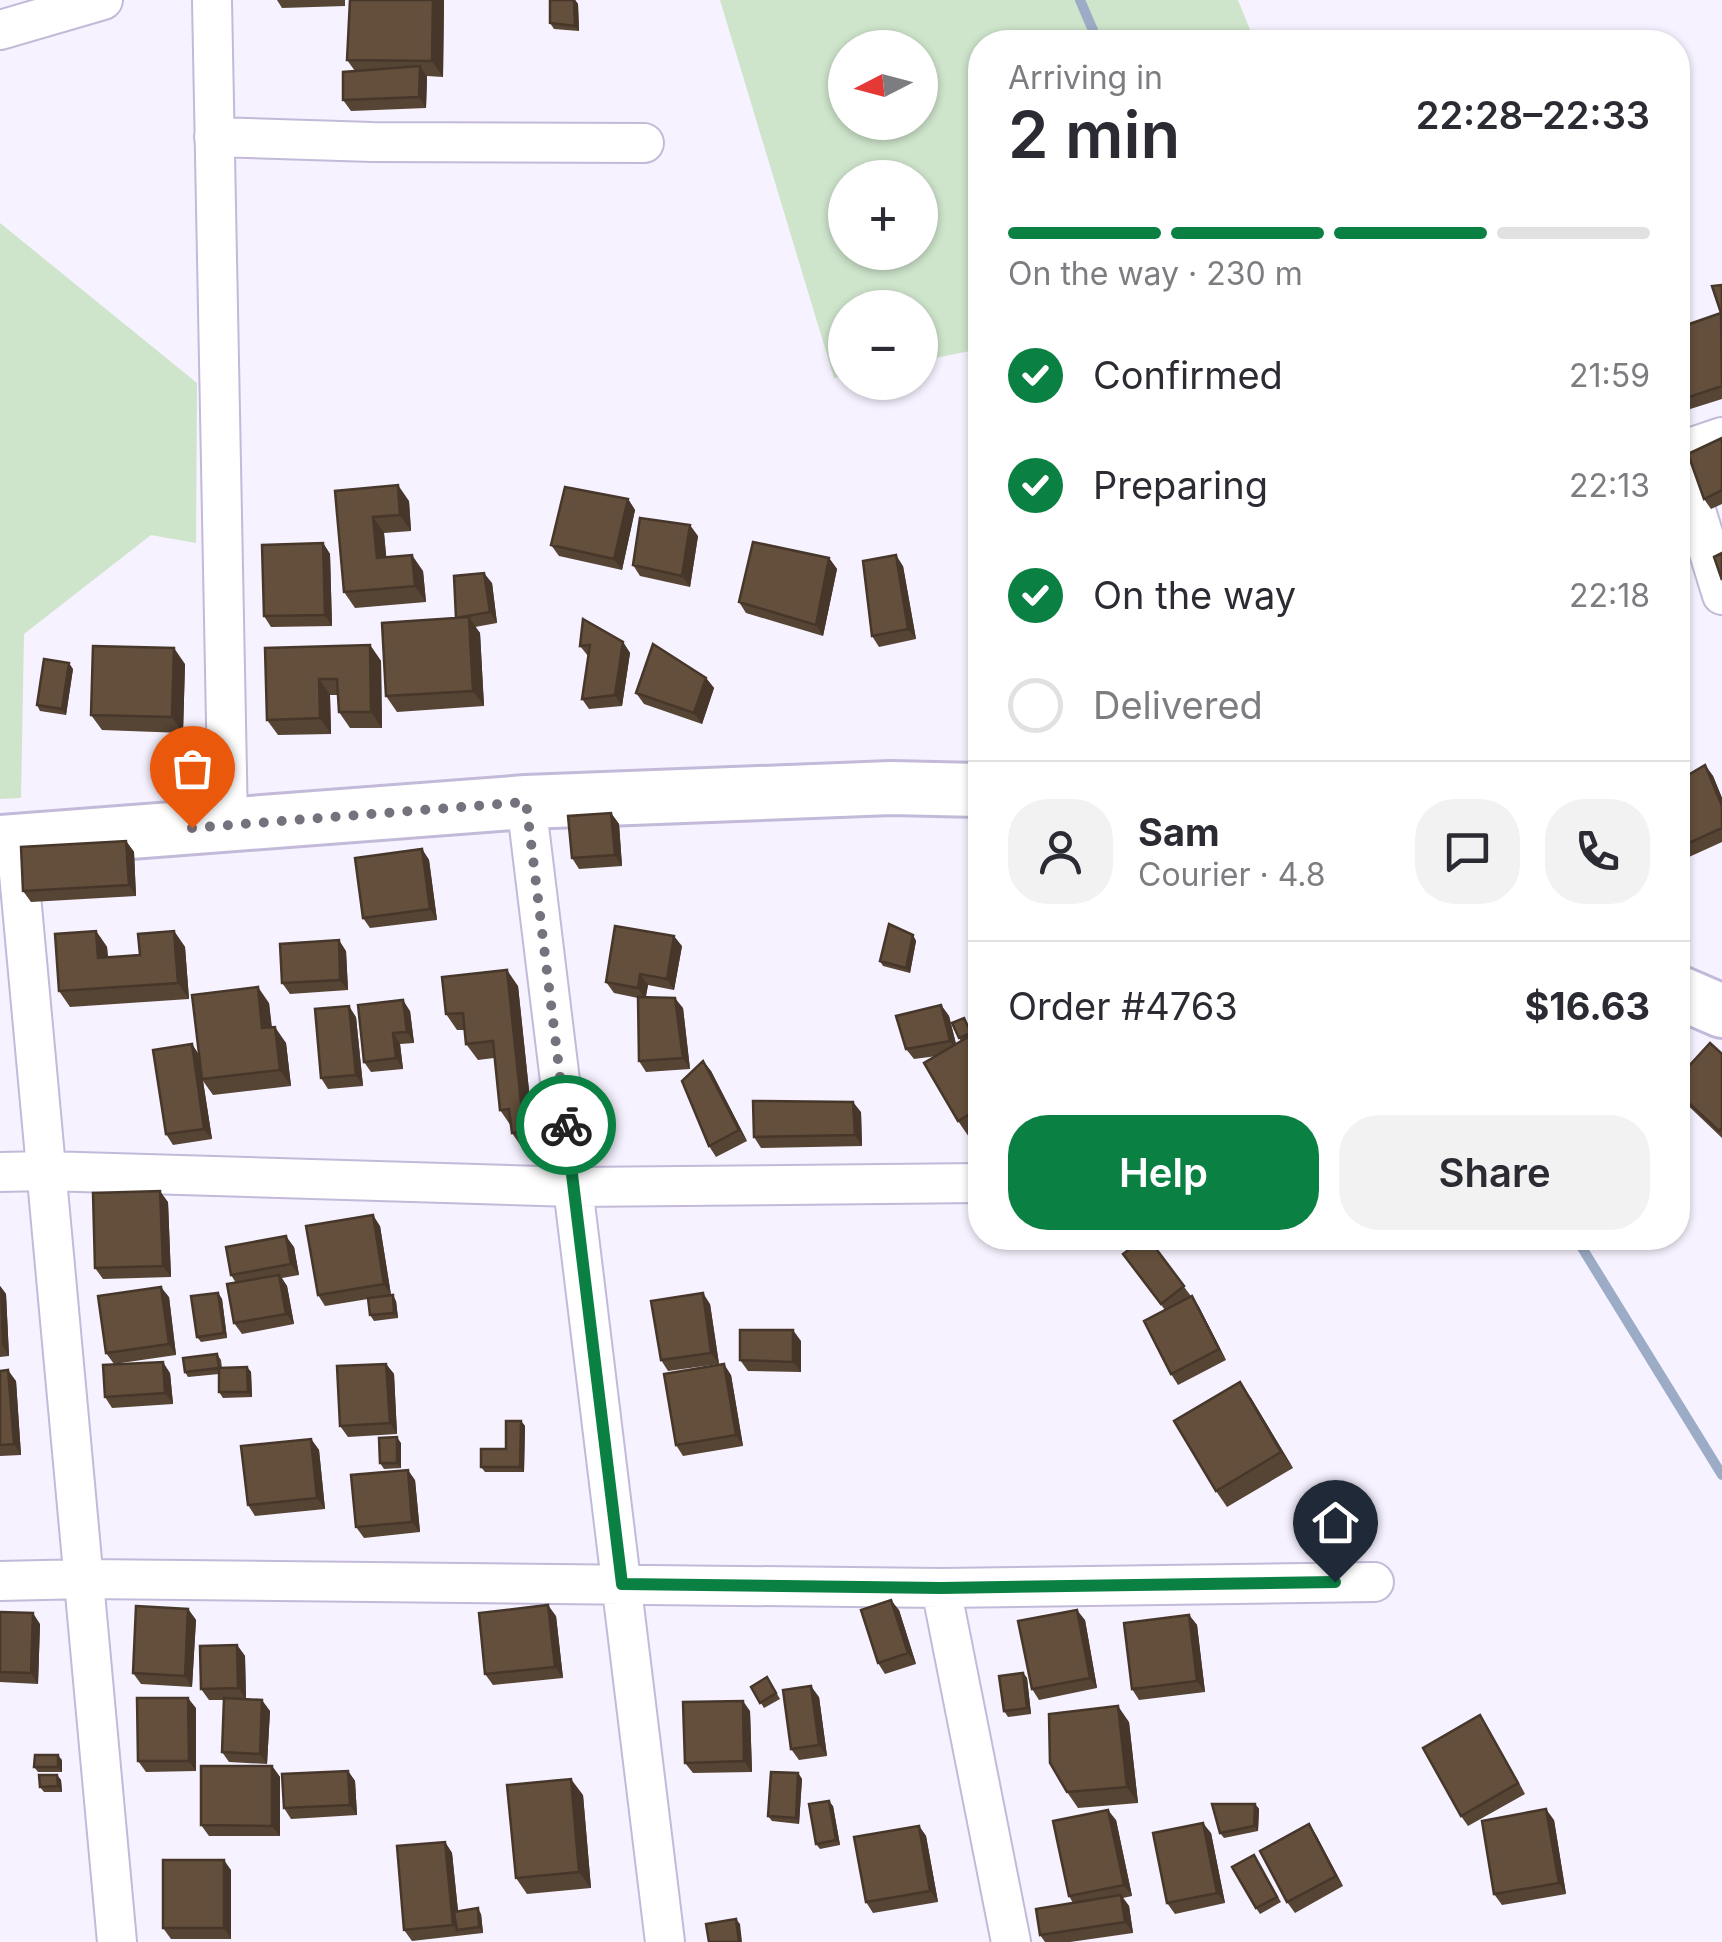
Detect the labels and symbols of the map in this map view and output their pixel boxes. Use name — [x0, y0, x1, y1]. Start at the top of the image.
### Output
north arrow — [828, 30, 938, 140]
pin — [150, 726, 235, 829]
courier — [516, 1075, 616, 1175]
pin — [1293, 1480, 1378, 1583]

